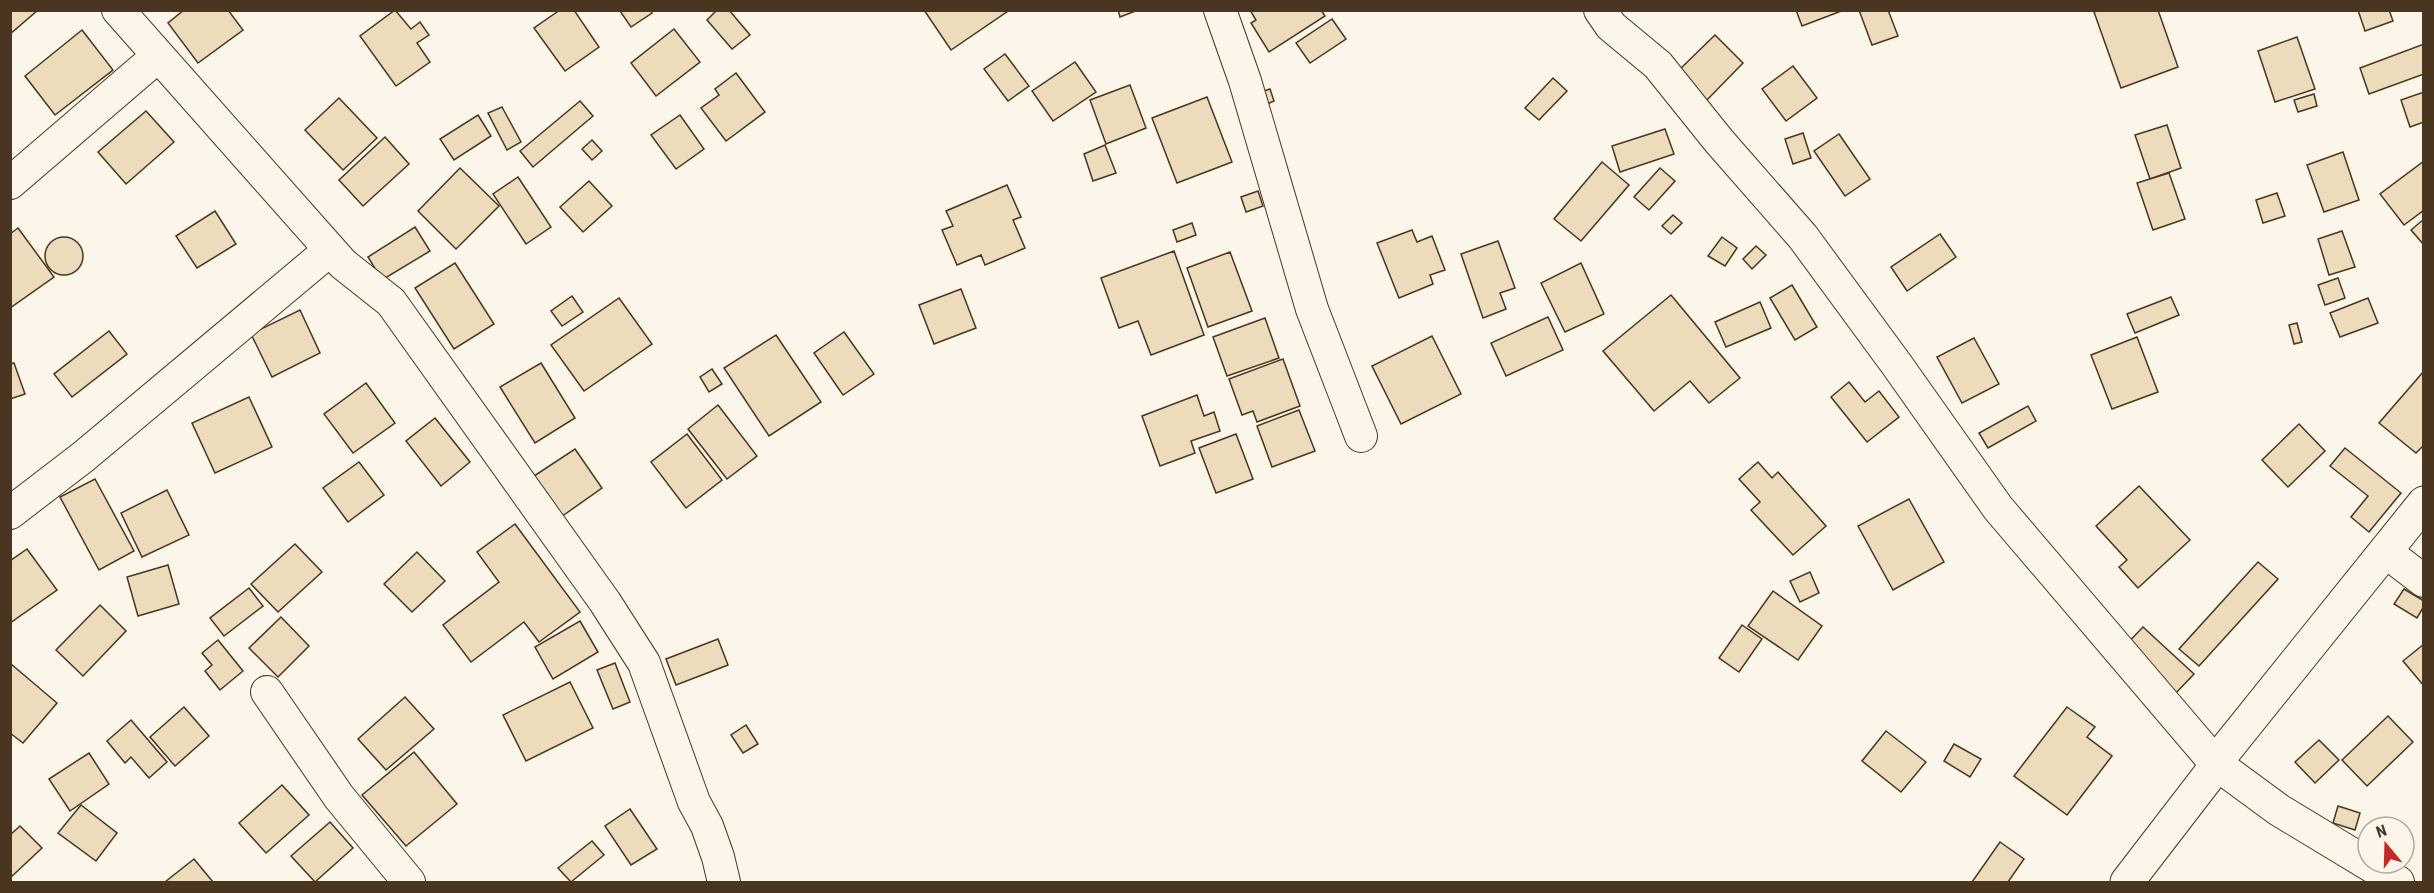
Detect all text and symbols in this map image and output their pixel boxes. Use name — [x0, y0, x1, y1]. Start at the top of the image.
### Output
north arrow — [2356, 815, 2416, 875]
text: N — [2374, 821, 2389, 842]

